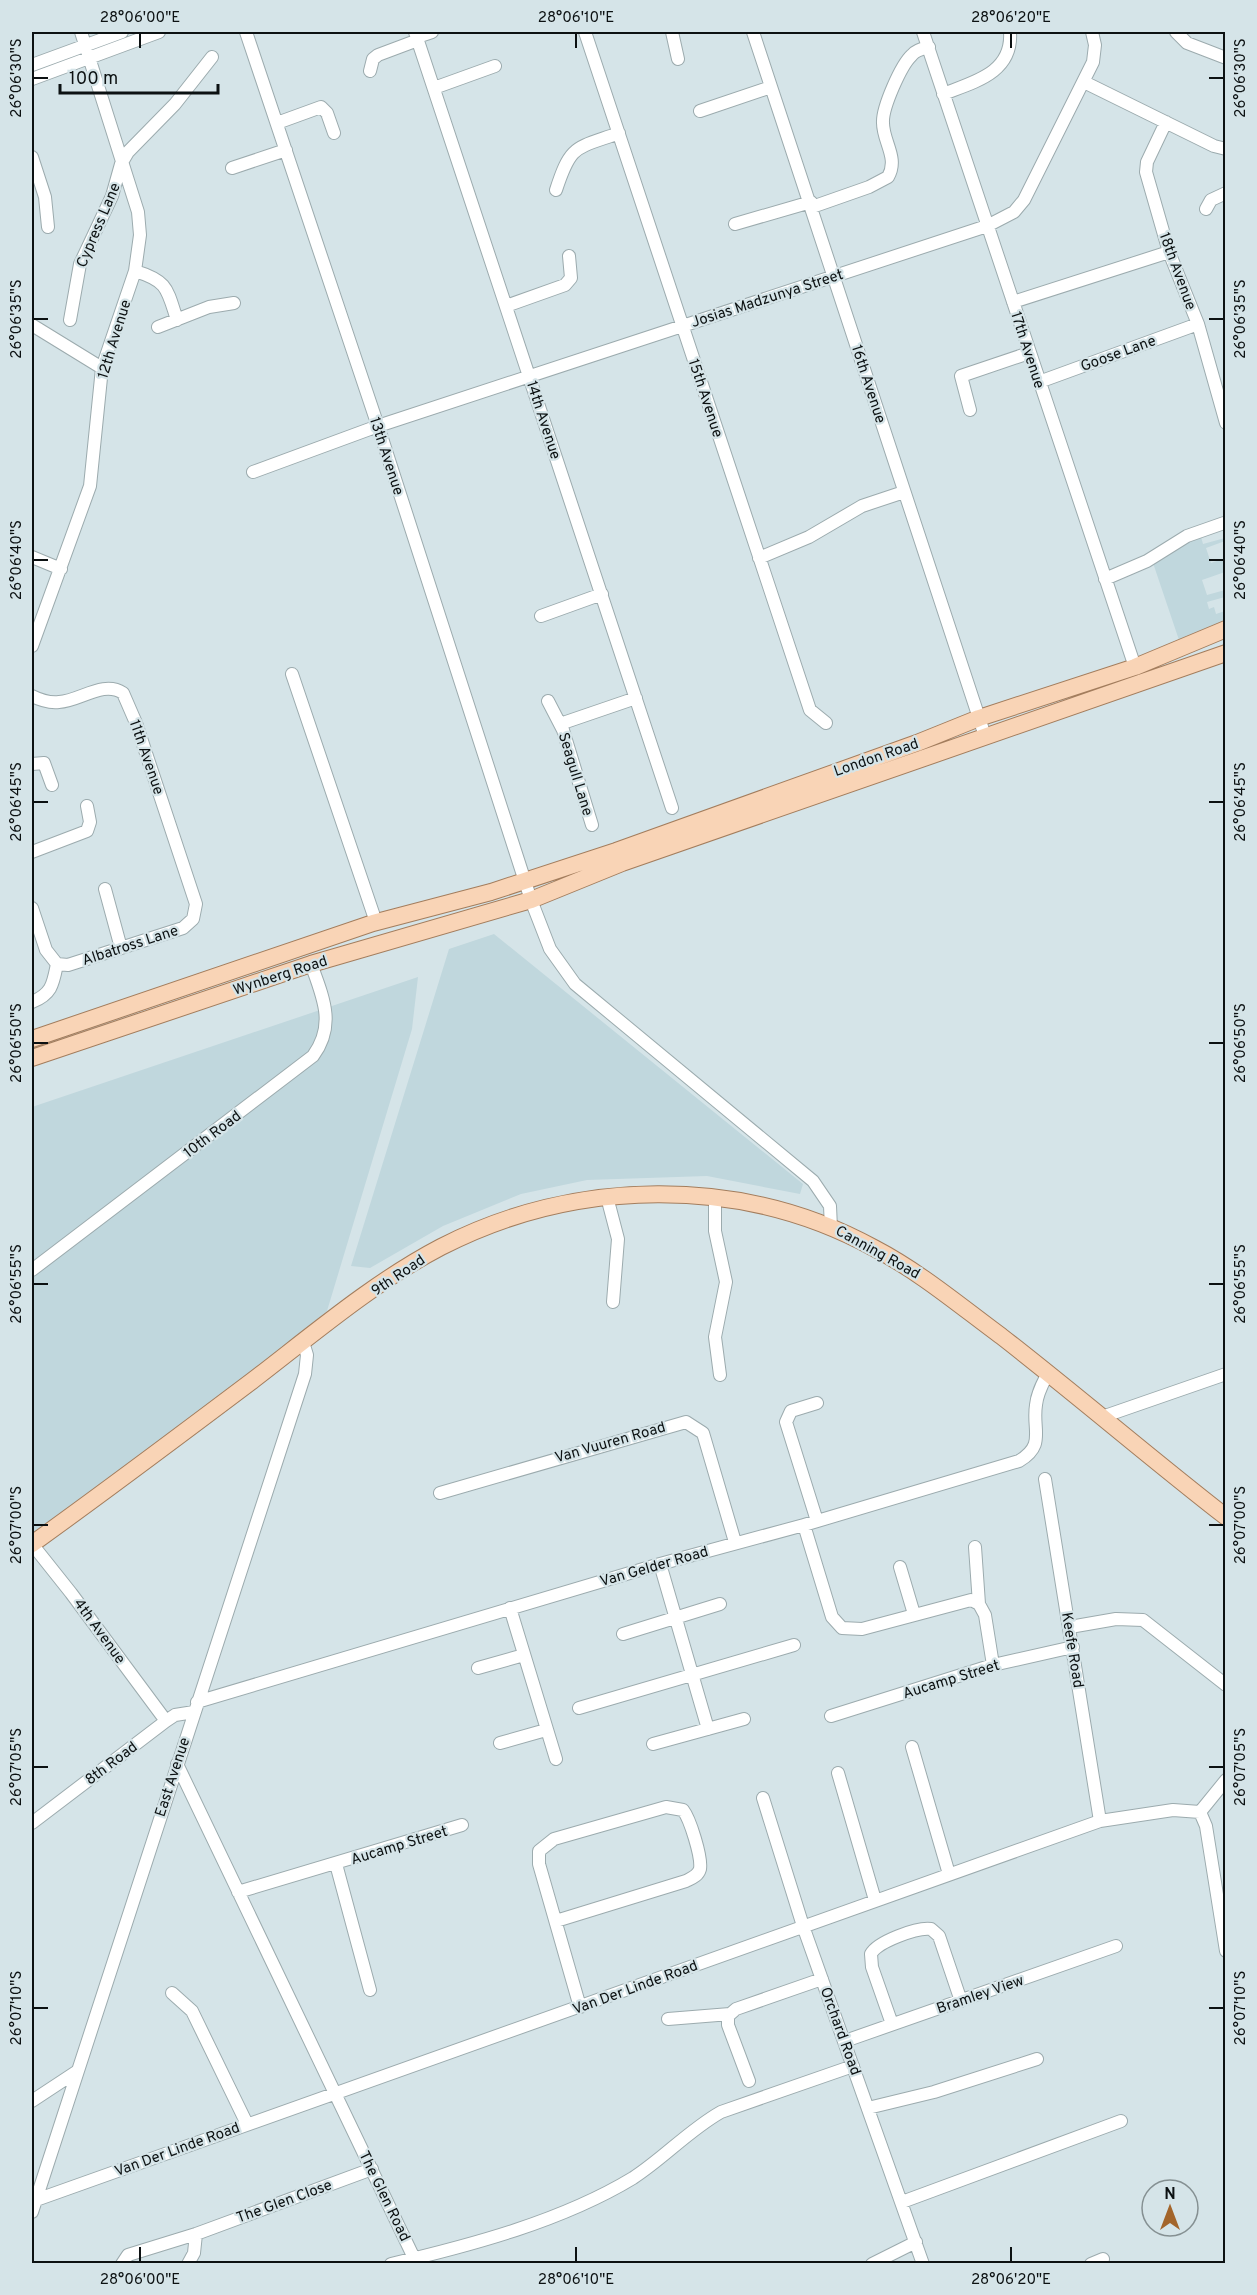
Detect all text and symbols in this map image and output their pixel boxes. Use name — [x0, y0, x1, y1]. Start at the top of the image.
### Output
text: 28°06'00"E — [100, 9, 180, 28]
text: 28°06'10"E — [538, 9, 614, 28]
text: 28°06'20"E — [971, 9, 1051, 28]
text: 26°06'30"S — [8, 38, 27, 118]
text: 26°06'30"S — [1232, 38, 1251, 118]
scale bar — [60, 57, 218, 95]
text: 100 m — [69, 68, 118, 91]
street label: Cypress Lane — [73, 180, 126, 271]
street label: 18th Avenue — [1154, 230, 1199, 313]
street label: Josias Madzunya Street — [689, 266, 846, 333]
text: 26°06'35"S — [8, 279, 27, 359]
text: 26°06'35"S — [1232, 279, 1251, 359]
street label: 12th Avenue — [94, 298, 136, 381]
street label: 17th Avenue — [1005, 310, 1048, 391]
street label: Goose Lane — [1078, 332, 1159, 377]
street label: 16th Avenue — [846, 343, 889, 426]
street label: 15th Avenue — [683, 357, 726, 440]
street label: 14th Avenue — [521, 379, 564, 462]
street label: 13th Avenue — [364, 415, 407, 498]
text: 26°06'40"S — [8, 520, 27, 600]
text: 26°06'40"S — [1232, 520, 1251, 600]
street label: 11th Avenue — [124, 717, 167, 797]
street label: Seagull Lane — [553, 730, 596, 818]
street label: London Road — [831, 735, 922, 782]
text: 26°06'45"S — [8, 762, 27, 842]
text: 26°06'45"S — [1232, 762, 1251, 842]
street label: Albatross Lane — [80, 922, 181, 971]
street label: Wynberg Road — [231, 952, 330, 1001]
text: 26°06'50"S — [8, 1003, 27, 1083]
text: 26°06'50"S — [1232, 1003, 1251, 1083]
street label: 10th Road — [180, 1107, 245, 1163]
street label: Canning Road — [832, 1222, 923, 1284]
text: 26°06'55"S — [8, 1244, 27, 1324]
text: 26°06'55"S — [1232, 1244, 1251, 1324]
street label: 9th Road — [368, 1251, 429, 1301]
street label: Van Vuuren Road — [553, 1419, 668, 1468]
text: 26°07'00"S — [8, 1486, 27, 1564]
text: 26°07'00"S — [1232, 1486, 1251, 1564]
street label: Van Gelder Road — [598, 1543, 711, 1592]
street label: 4th Avenue — [69, 1595, 129, 1668]
street label: Keefe Road — [1056, 1611, 1087, 1690]
street label: Aucamp Street — [901, 1657, 1002, 1704]
text: 26°07'05"S — [8, 1728, 27, 1806]
text: 26°07'05"S — [1232, 1728, 1251, 1806]
street label: East Avenue — [152, 1735, 195, 1820]
street label: 8th Road — [82, 1738, 142, 1790]
street label: Aucamp Street — [349, 1823, 450, 1870]
street label: Van Der Linde Road — [570, 1957, 701, 2020]
text: 26°07'10"S — [8, 1971, 27, 2045]
text: 26°07'10"S — [1232, 1971, 1251, 2045]
street label: Bramley View — [934, 1972, 1027, 2019]
street label: Orchard Road — [815, 1985, 864, 2078]
street label: Van Der Linde Road — [112, 2119, 243, 2182]
street label: The Glen Road — [354, 2148, 414, 2245]
street label: The Glen Close — [234, 2176, 335, 2228]
north arrow — [1140, 2178, 1200, 2238]
text: N — [1164, 2185, 1176, 2205]
text: 28°06'00"E — [100, 2271, 180, 2290]
text: 28°06'10"E — [538, 2271, 614, 2290]
text: 28°06'20"E — [971, 2271, 1051, 2290]

